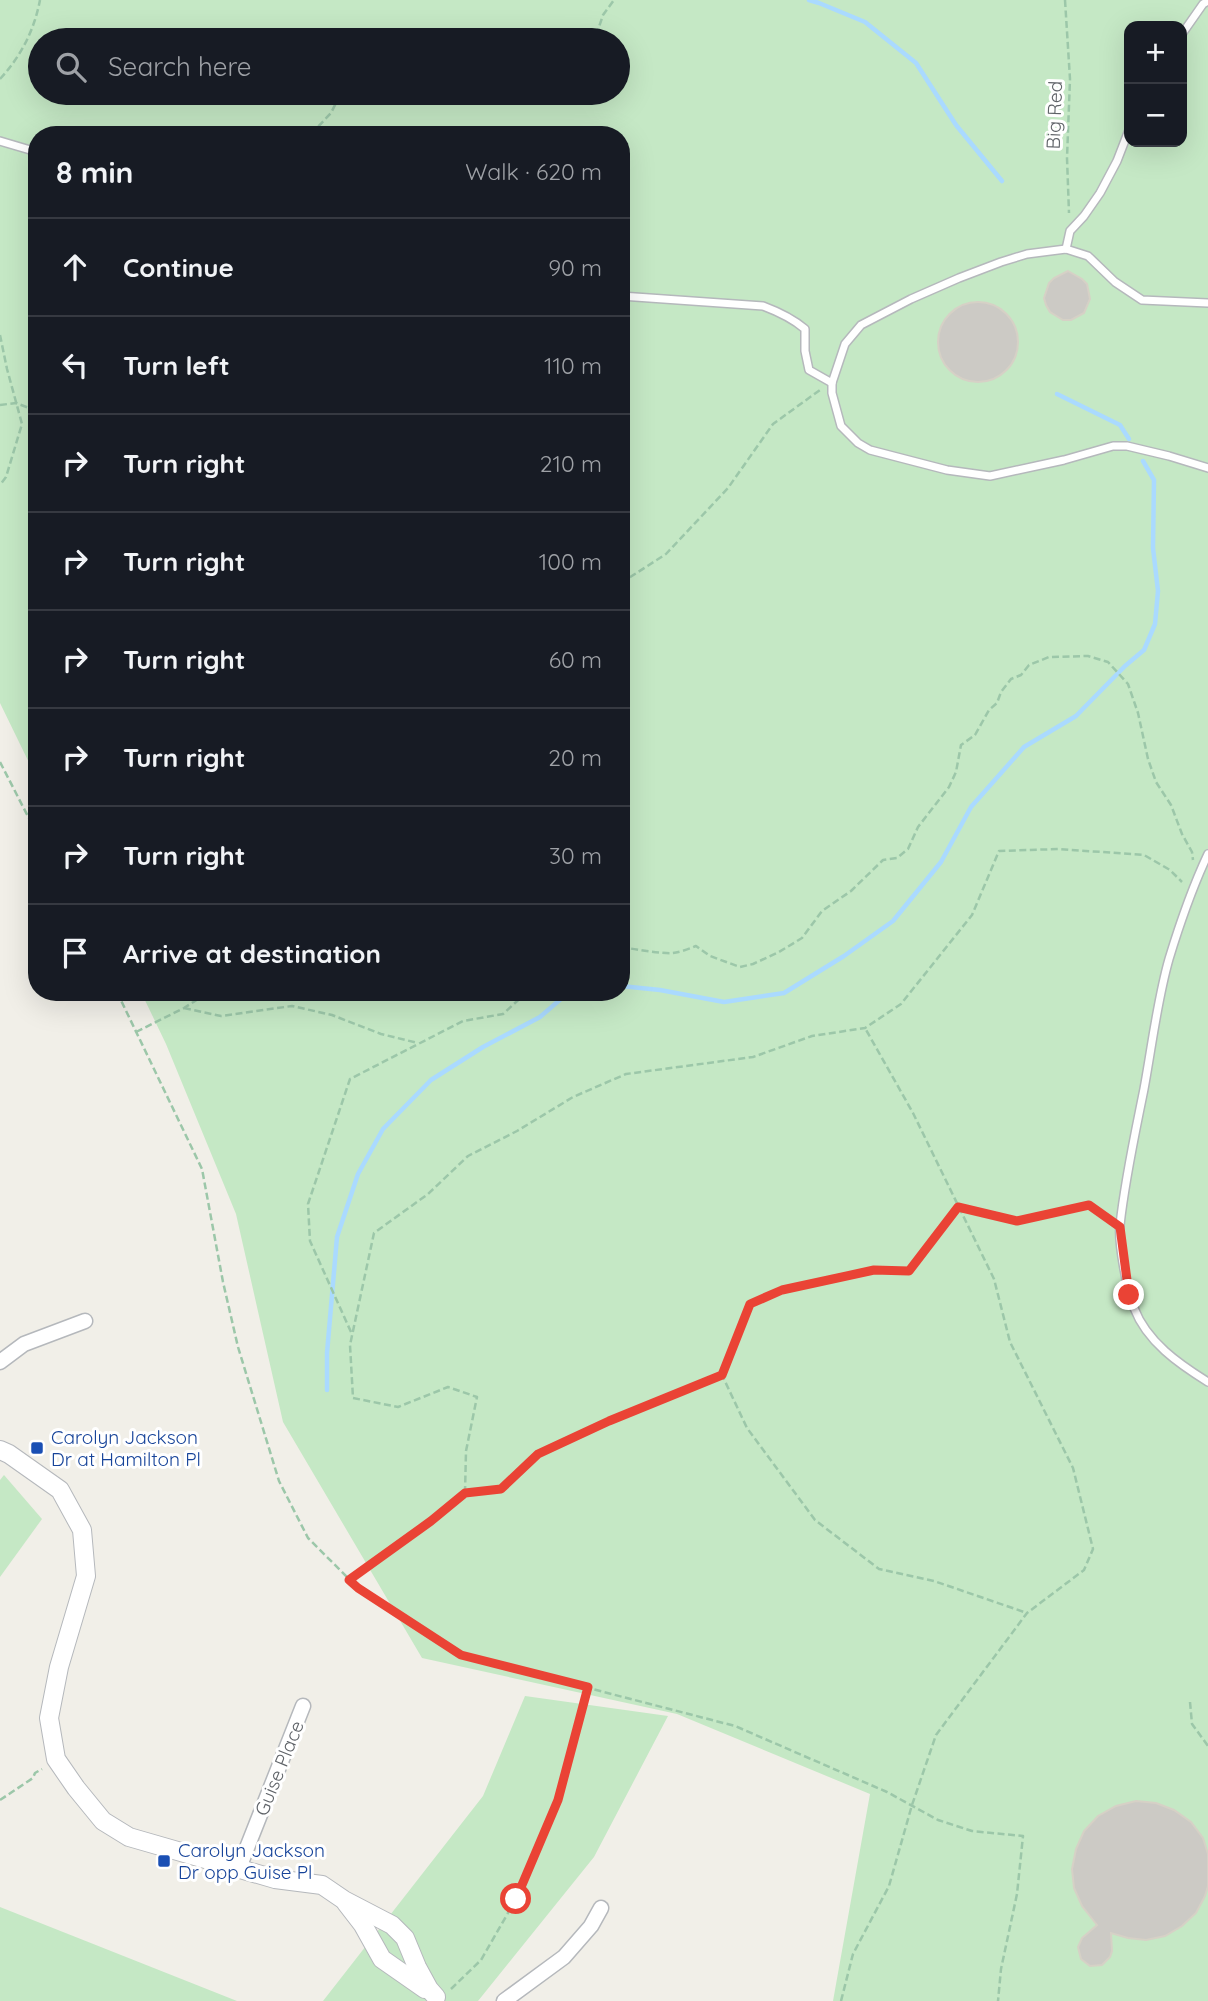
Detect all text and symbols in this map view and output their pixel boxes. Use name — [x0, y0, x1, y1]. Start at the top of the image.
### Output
map controls — [1124, 21, 1187, 147]
button: + — [1124, 21, 1187, 84]
search box — [28, 28, 630, 105]
icon: search — [52, 48, 90, 86]
text: Search here — [108, 50, 252, 83]
street label: Big Red — [1041, 80, 1067, 150]
button: − — [1124, 84, 1187, 147]
text: 8 min — [56, 153, 133, 191]
text: Walk · 620 m — [465, 157, 602, 186]
icon: ahead — [56, 248, 94, 286]
text: Continue — [123, 251, 234, 284]
text: 90 m — [548, 253, 602, 282]
icon: left — [56, 346, 94, 384]
text: Turn left — [123, 349, 230, 382]
text: 110 m — [544, 351, 602, 380]
icon: right — [56, 444, 94, 482]
text: Turn right — [123, 447, 245, 480]
text: 210 m — [540, 449, 602, 478]
icon: right — [56, 542, 94, 580]
text: Turn right — [123, 545, 245, 578]
text: 100 m — [539, 547, 602, 576]
icon: right — [56, 640, 94, 678]
text: Turn right — [123, 643, 245, 676]
text: 60 m — [549, 645, 602, 674]
icon: right — [56, 738, 94, 776]
text: Turn right — [123, 741, 245, 774]
text: 20 m — [548, 743, 602, 772]
icon: right — [56, 836, 94, 874]
text: Turn right — [123, 839, 245, 872]
text: 30 m — [549, 841, 602, 870]
icon: arrive — [56, 934, 94, 972]
text: Arrive at destination — [123, 937, 381, 970]
route end — [1113, 1279, 1144, 1310]
place label: Carolyn Jackson Dr at Hamilton Pl — [51, 1425, 201, 1471]
marker: Carolyn Jackson Dr at Hamilton Pl — [29, 1440, 45, 1456]
street label: Guise Place — [249, 1717, 309, 1819]
place label: Carolyn Jackson Dr opp Guise Pl — [178, 1838, 325, 1884]
marker: Carolyn Jackson Dr opp Guise Pl — [156, 1853, 172, 1869]
route start — [500, 1883, 531, 1914]

